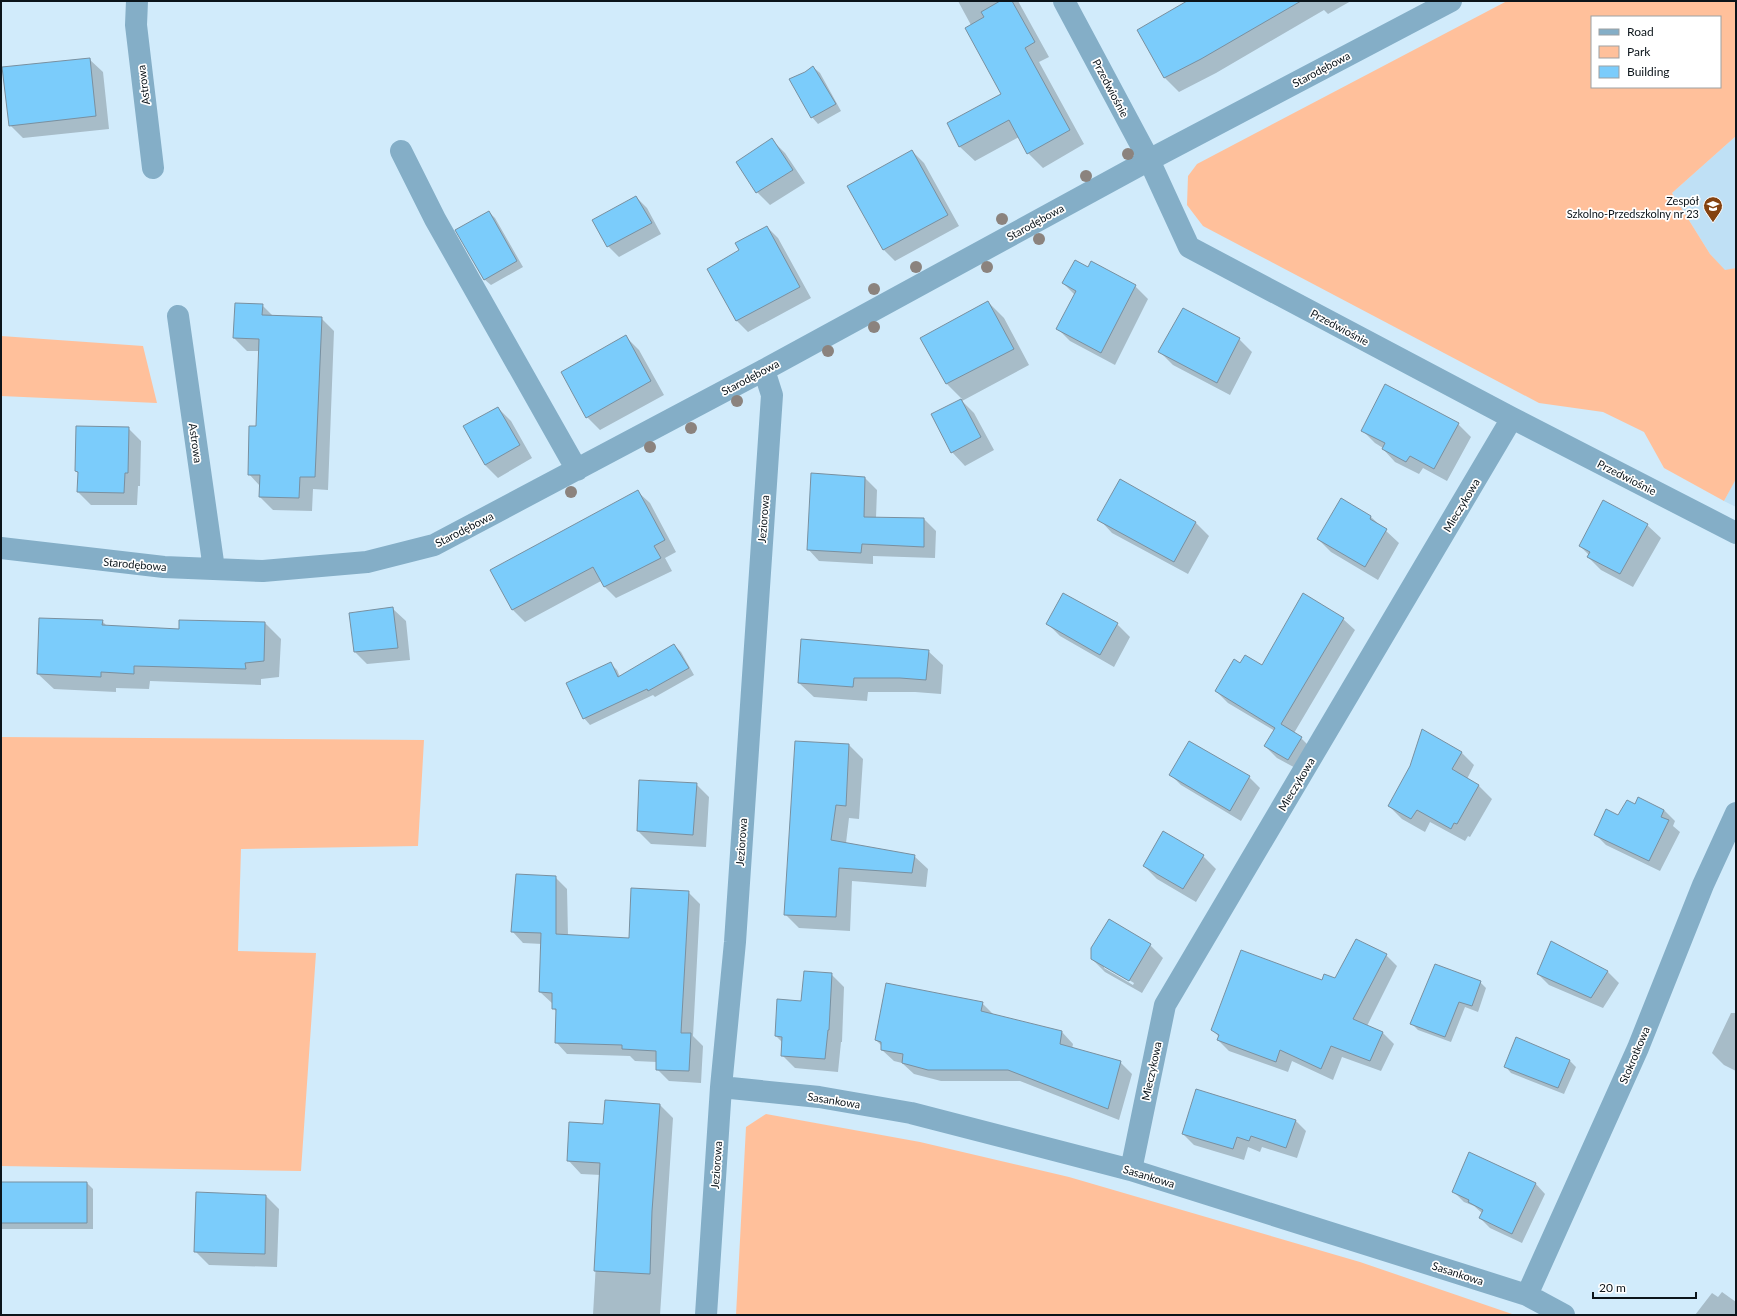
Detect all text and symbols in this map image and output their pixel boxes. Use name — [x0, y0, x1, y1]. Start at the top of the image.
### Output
legend — [1591, 16, 1721, 88]
text: Road — [1627, 24, 1654, 39]
text: Park — [1627, 44, 1651, 59]
street label: Starodębowa — [1290, 48, 1352, 90]
street label: Przedwiośnie — [1090, 57, 1132, 120]
street label: Astrowa — [134, 64, 152, 106]
text: Building — [1627, 64, 1670, 79]
place label: Zespół Szkolno-Przedszkolny nr 23 — [1567, 194, 1700, 220]
school or university icon: Zespół Szkolno-Przedszkolny nr 23 — [1702, 195, 1724, 223]
street label: Starodębowa — [1004, 201, 1066, 243]
street label: Przedwiośnie — [1309, 306, 1372, 348]
street label: Starodębowa — [719, 356, 781, 398]
street label: Astrowa — [187, 422, 205, 464]
street label: Przedwiośnie — [1595, 457, 1659, 497]
street label: Mieczykowa — [1440, 476, 1482, 534]
street label: Jeziorowa — [755, 495, 771, 543]
street label: Starodębowa — [433, 509, 495, 549]
street label: Starodębowa — [103, 555, 167, 573]
street label: Mieczykowa — [1275, 755, 1317, 813]
street label: Jeziorowa — [733, 818, 749, 866]
street label: Stokrotkowa — [1616, 1024, 1652, 1086]
street label: Mieczykowa — [1138, 1040, 1164, 1102]
street label: Sasankowa — [807, 1089, 861, 1111]
street label: Jeziorowa — [708, 1141, 724, 1189]
street label: Sasankowa — [1122, 1162, 1176, 1190]
street label: Sasankowa — [1431, 1259, 1485, 1287]
scale bar — [1593, 1274, 1696, 1300]
text: 20 m — [1599, 1280, 1626, 1295]

